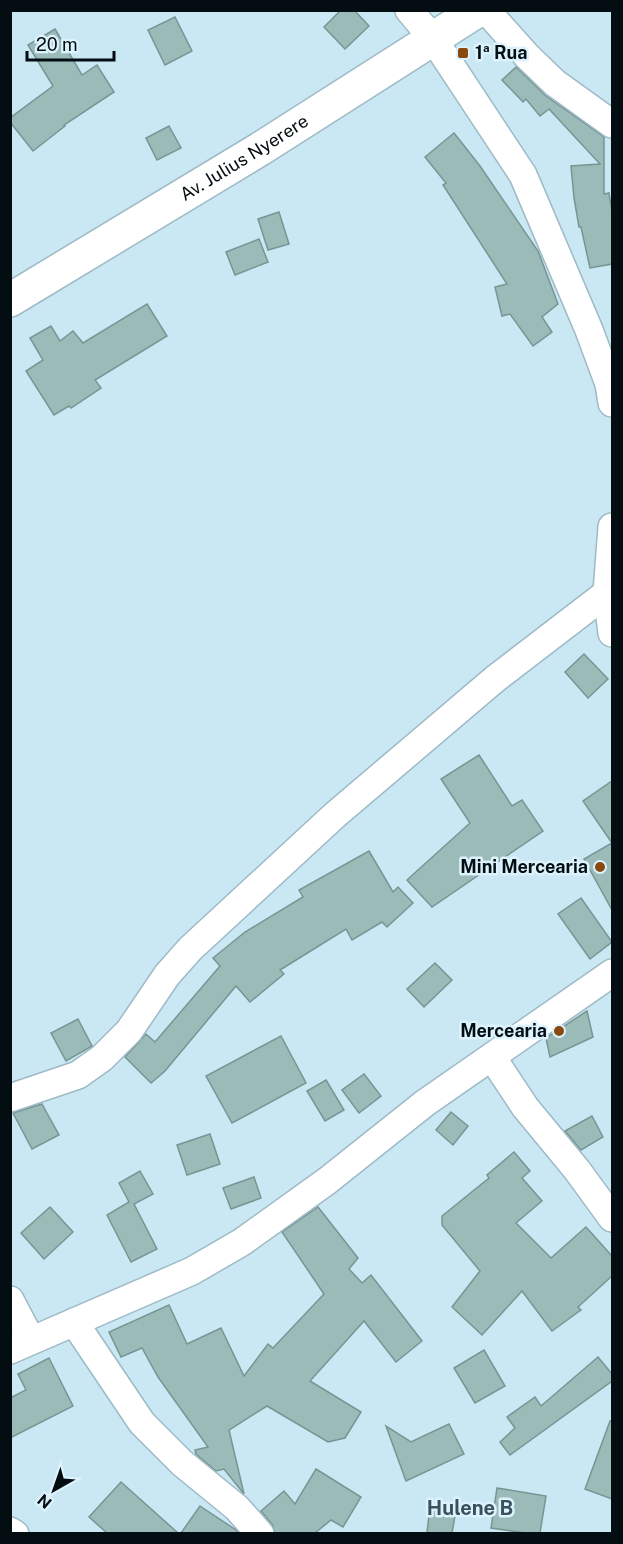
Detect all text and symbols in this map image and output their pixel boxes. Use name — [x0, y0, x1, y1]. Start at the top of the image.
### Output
scale bar — [27, 24, 114, 62]
text: 20 m — [36, 34, 78, 55]
place label: 1ª Rua — [475, 42, 527, 63]
marker: 1ª Rua — [456, 46, 470, 60]
street label: Av. Julius Nyerere — [176, 110, 312, 205]
place label: Mini Mercearia — [460, 856, 588, 877]
marker: Mini Mercearia — [593, 860, 607, 874]
place label: Mercearia — [460, 1020, 547, 1041]
marker: Mercearia — [552, 1024, 566, 1038]
north arrow — [24, 1460, 84, 1520]
text: N — [34, 1490, 56, 1512]
district label: Hulene B — [427, 1496, 513, 1520]

